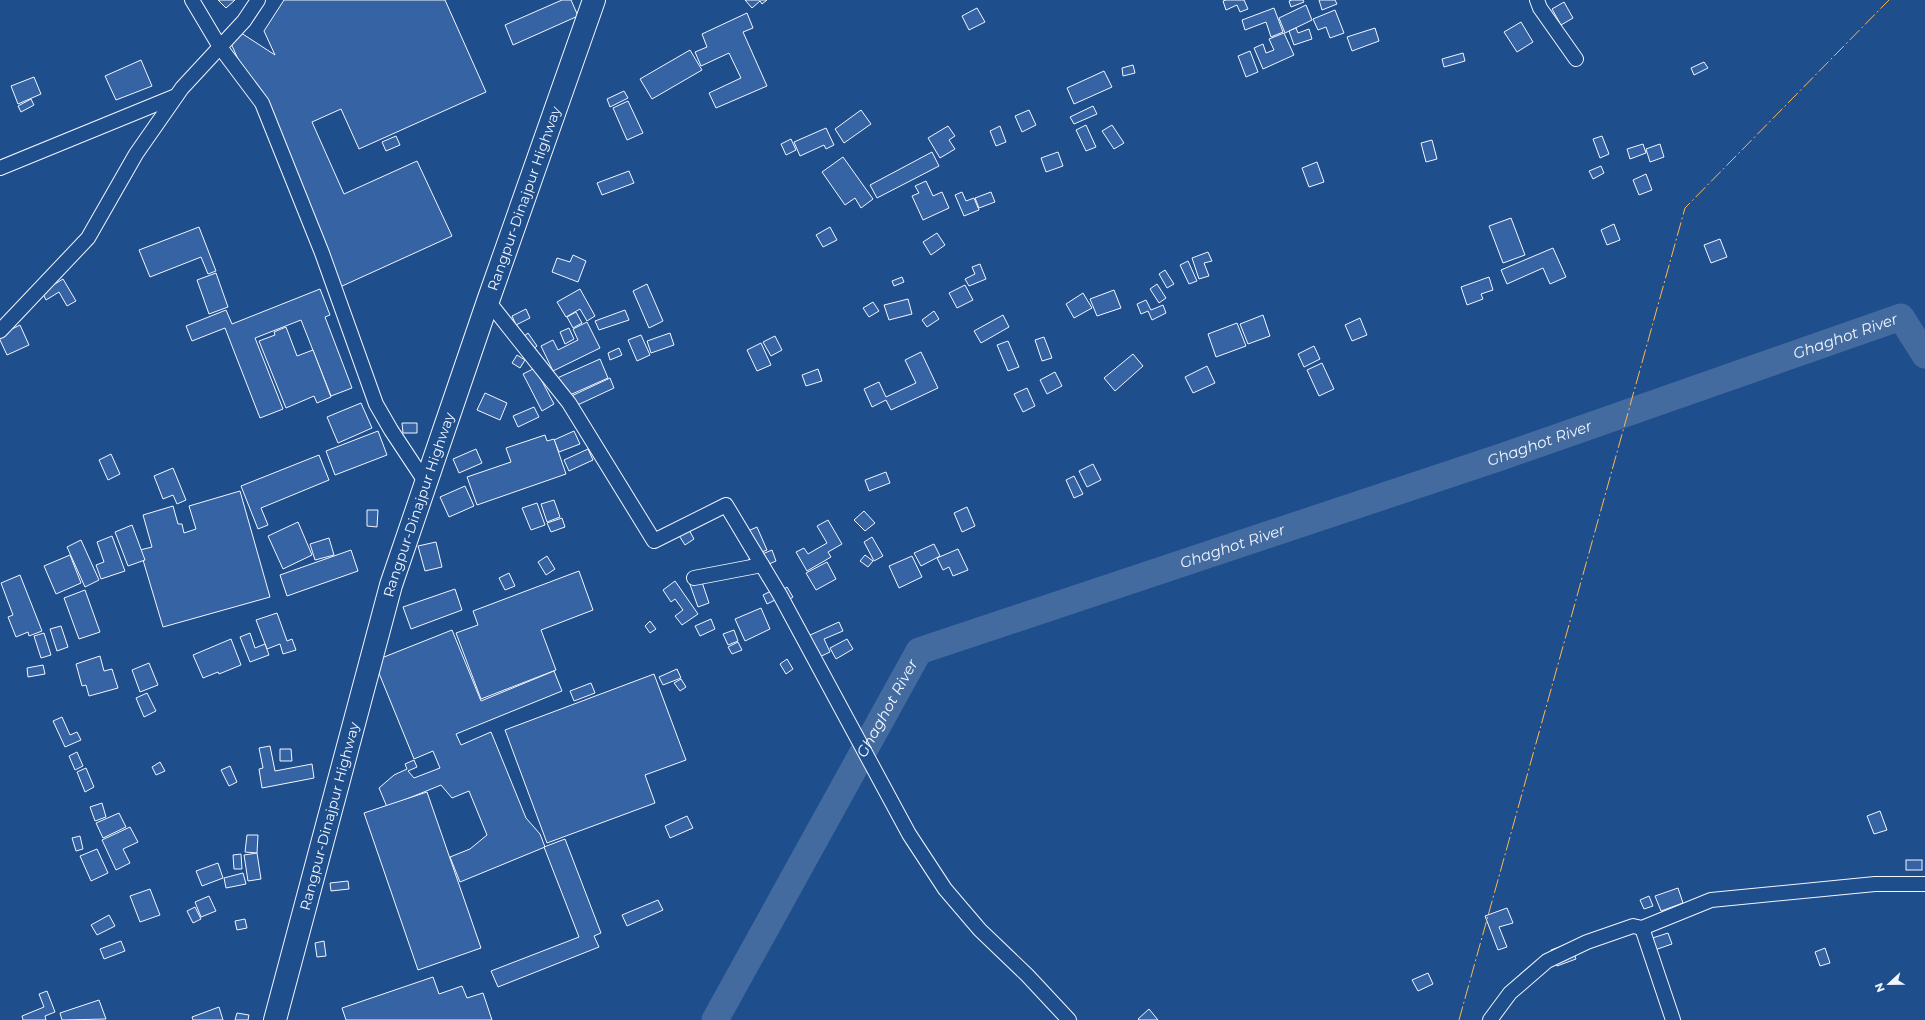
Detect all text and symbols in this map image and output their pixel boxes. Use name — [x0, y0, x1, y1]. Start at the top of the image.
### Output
street label: Rangpur-Dinajpur Highway — [483, 104, 565, 293]
water label: Ghaghot River — [1790, 309, 1901, 363]
street label: Rangpur-Dinajpur Highway — [379, 410, 458, 599]
water label: Ghaghot River — [1485, 416, 1595, 470]
water label: Ghaghot River — [1177, 519, 1288, 572]
water label: Ghaghot River — [852, 655, 922, 761]
street label: Rangpur-Dinajpur Highway — [296, 720, 363, 912]
north arrow — [1869, 964, 1909, 1004]
text: N — [1872, 981, 1888, 994]

